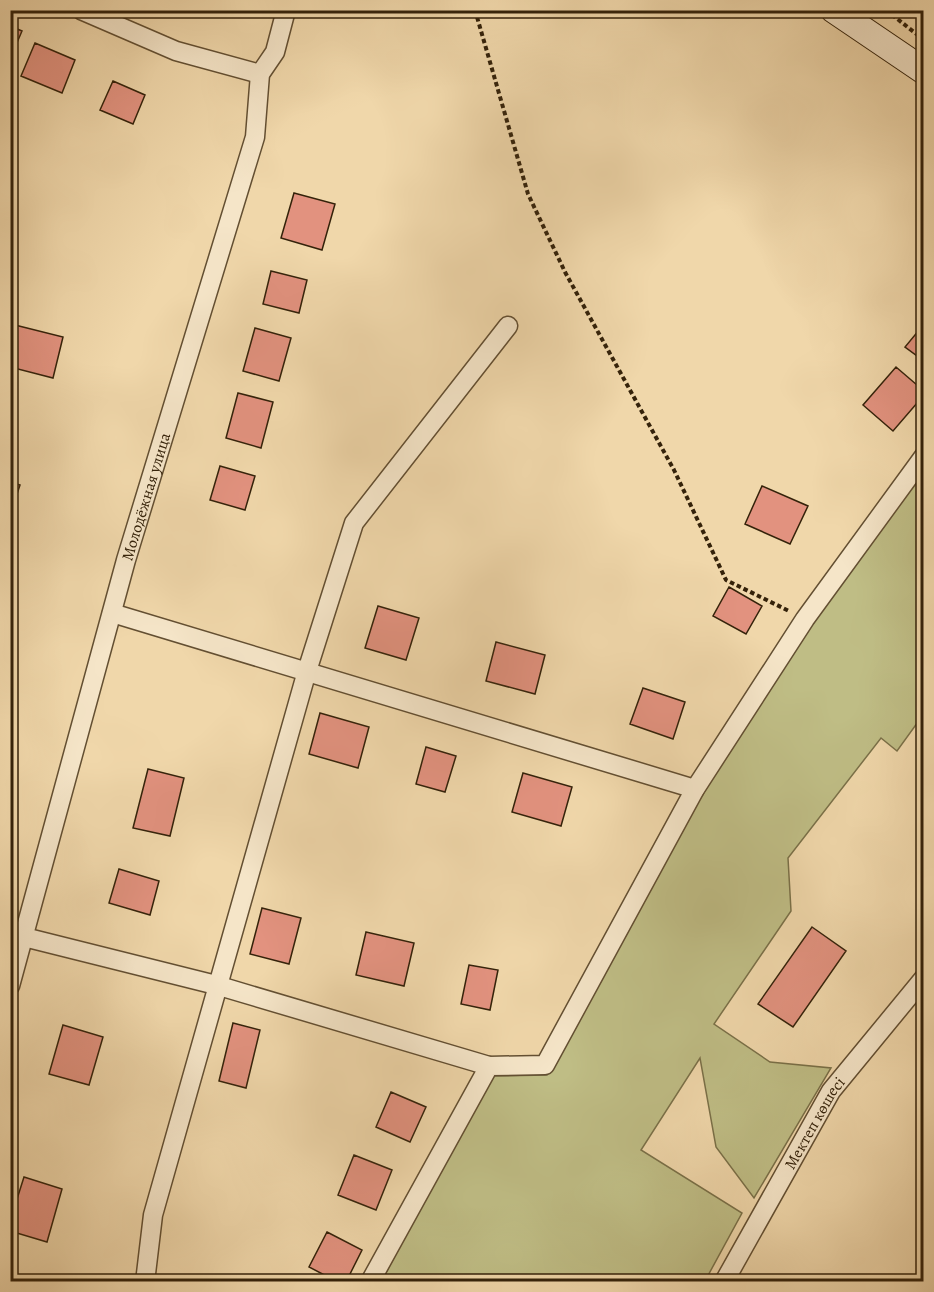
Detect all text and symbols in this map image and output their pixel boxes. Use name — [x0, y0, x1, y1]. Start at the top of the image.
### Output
street label: Молодёжная улица — [116, 429, 176, 563]
street label: Мектеп көшесі — [779, 1072, 850, 1173]

